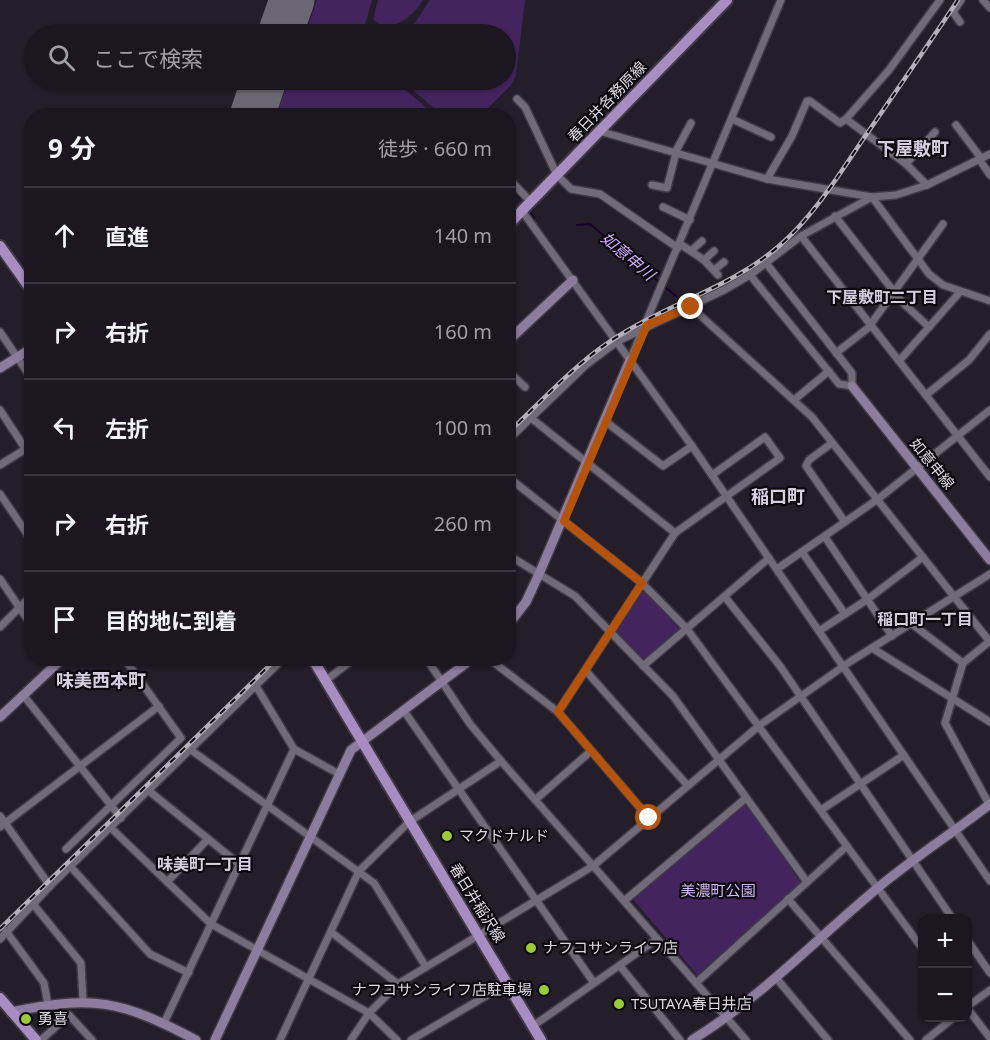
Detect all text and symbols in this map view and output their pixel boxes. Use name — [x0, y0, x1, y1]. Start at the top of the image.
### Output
search box — [24, 24, 516, 90]
icon: search — [45, 41, 78, 74]
text: ここで検索 — [93, 43, 203, 73]
street label: 春日井各務原線 — [563, 57, 650, 146]
text: 9 分 — [48, 130, 96, 166]
text: 徒歩 · 660 m — [378, 135, 492, 162]
district label: 下屋敷町 — [877, 136, 949, 160]
icon: ahead — [48, 219, 81, 252]
text: 直進 — [105, 221, 149, 251]
text: 140 m — [434, 222, 492, 249]
water label: 如意申川 — [596, 227, 661, 286]
district label: 下屋敷町二丁目 — [826, 286, 938, 308]
route end — [677, 293, 703, 319]
icon: right — [48, 315, 81, 348]
text: 右折 — [105, 317, 149, 347]
text: 160 m — [434, 318, 492, 345]
icon: left — [48, 411, 81, 444]
text: 左折 — [105, 413, 149, 443]
text: 100 m — [434, 414, 492, 441]
street label: 如意申線 — [906, 434, 959, 493]
district label: 稲口町 — [751, 484, 805, 508]
icon: right — [48, 507, 81, 540]
text: 右折 — [105, 509, 149, 539]
text: 260 m — [434, 510, 492, 537]
icon: arrive — [48, 603, 81, 636]
text: 目的地に到着 — [105, 605, 237, 635]
district label: 稲口町一丁目 — [877, 608, 973, 630]
district label: 味美西本町 — [56, 668, 146, 692]
route start — [635, 804, 661, 830]
place label: マクドナルド — [459, 825, 549, 845]
marker: マクドナルド — [440, 829, 454, 843]
district label: 味美町一丁目 — [157, 853, 253, 875]
street label: 春日井稲沢線 — [446, 859, 510, 946]
park label: 美濃町公園 — [680, 880, 756, 900]
map controls — [918, 914, 972, 1022]
button: + — [918, 914, 972, 968]
place label: ナフコサンライフ店 — [543, 937, 678, 957]
marker: ナフコサンライフ店 — [524, 941, 538, 955]
button: − — [918, 968, 972, 1022]
place label: ナフコサンライフ店駐車場 — [352, 979, 532, 999]
marker: ナフコサンライフ店駐車場 — [537, 983, 551, 997]
place label: TSUTAYA春日井店 — [631, 993, 752, 1013]
marker: TSUTAYA春日井店 — [612, 997, 626, 1011]
place label: 勇喜 — [38, 1008, 68, 1028]
marker: 勇喜 — [19, 1012, 33, 1026]

